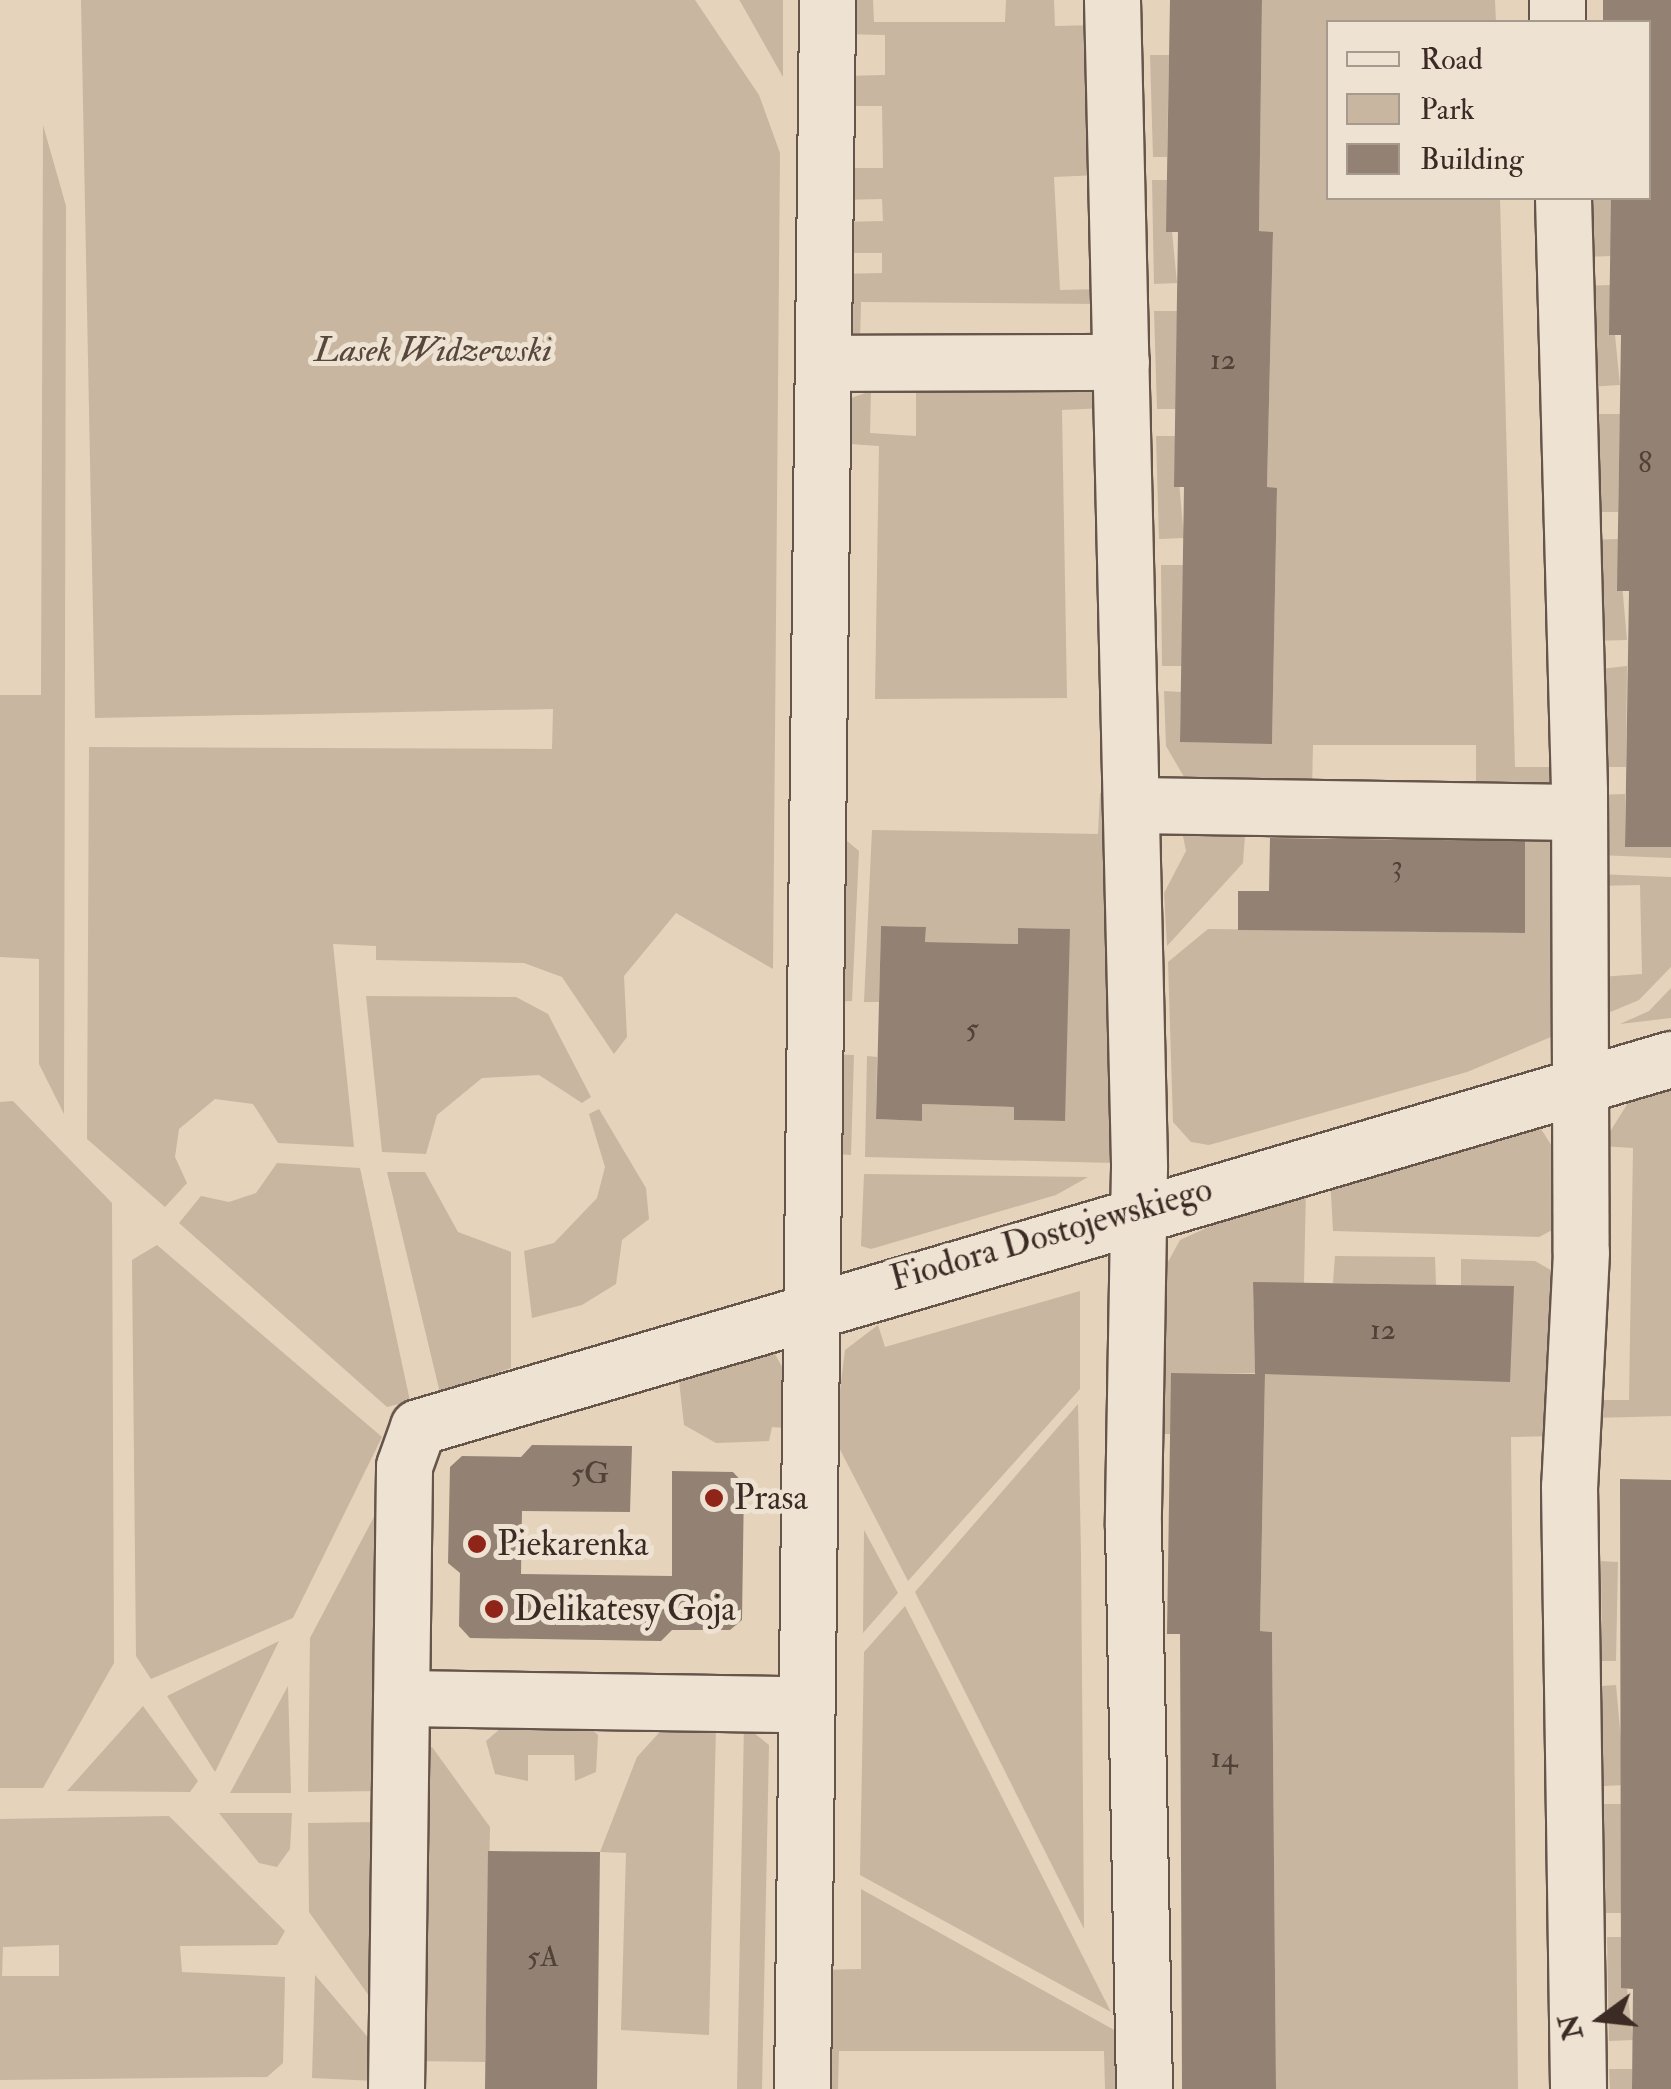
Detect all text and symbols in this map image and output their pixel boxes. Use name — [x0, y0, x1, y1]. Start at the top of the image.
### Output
legend — [1326, 20, 1651, 200]
text: Road — [1420, 41, 1483, 78]
text: Park — [1420, 91, 1475, 128]
text: Building — [1420, 141, 1524, 178]
park label: Lasek Widzewski — [314, 329, 552, 371]
house number: 12 — [1210, 342, 1236, 378]
house number: 8 — [1638, 445, 1652, 481]
house number: 3 — [1391, 848, 1403, 884]
house number: 5 — [965, 1011, 979, 1047]
street label: Fiodora Dostojewskiego — [885, 1168, 1217, 1300]
house number: 12 — [1370, 1312, 1396, 1348]
house number: 5G — [571, 1456, 609, 1492]
place label: Prasa — [734, 1477, 808, 1519]
marker: Prasa — [703, 1487, 725, 1509]
place label: Piekarenka — [497, 1523, 648, 1565]
marker: Piekarenka — [466, 1533, 488, 1555]
place label: Delikatesy Goja — [514, 1588, 736, 1630]
marker: Delikatesy Goja — [483, 1598, 505, 1620]
house number: 14 — [1211, 1740, 1237, 1776]
house number: 5A — [527, 1939, 559, 1975]
north arrow — [1551, 1969, 1651, 2069]
text: N — [1551, 2010, 1592, 2044]

